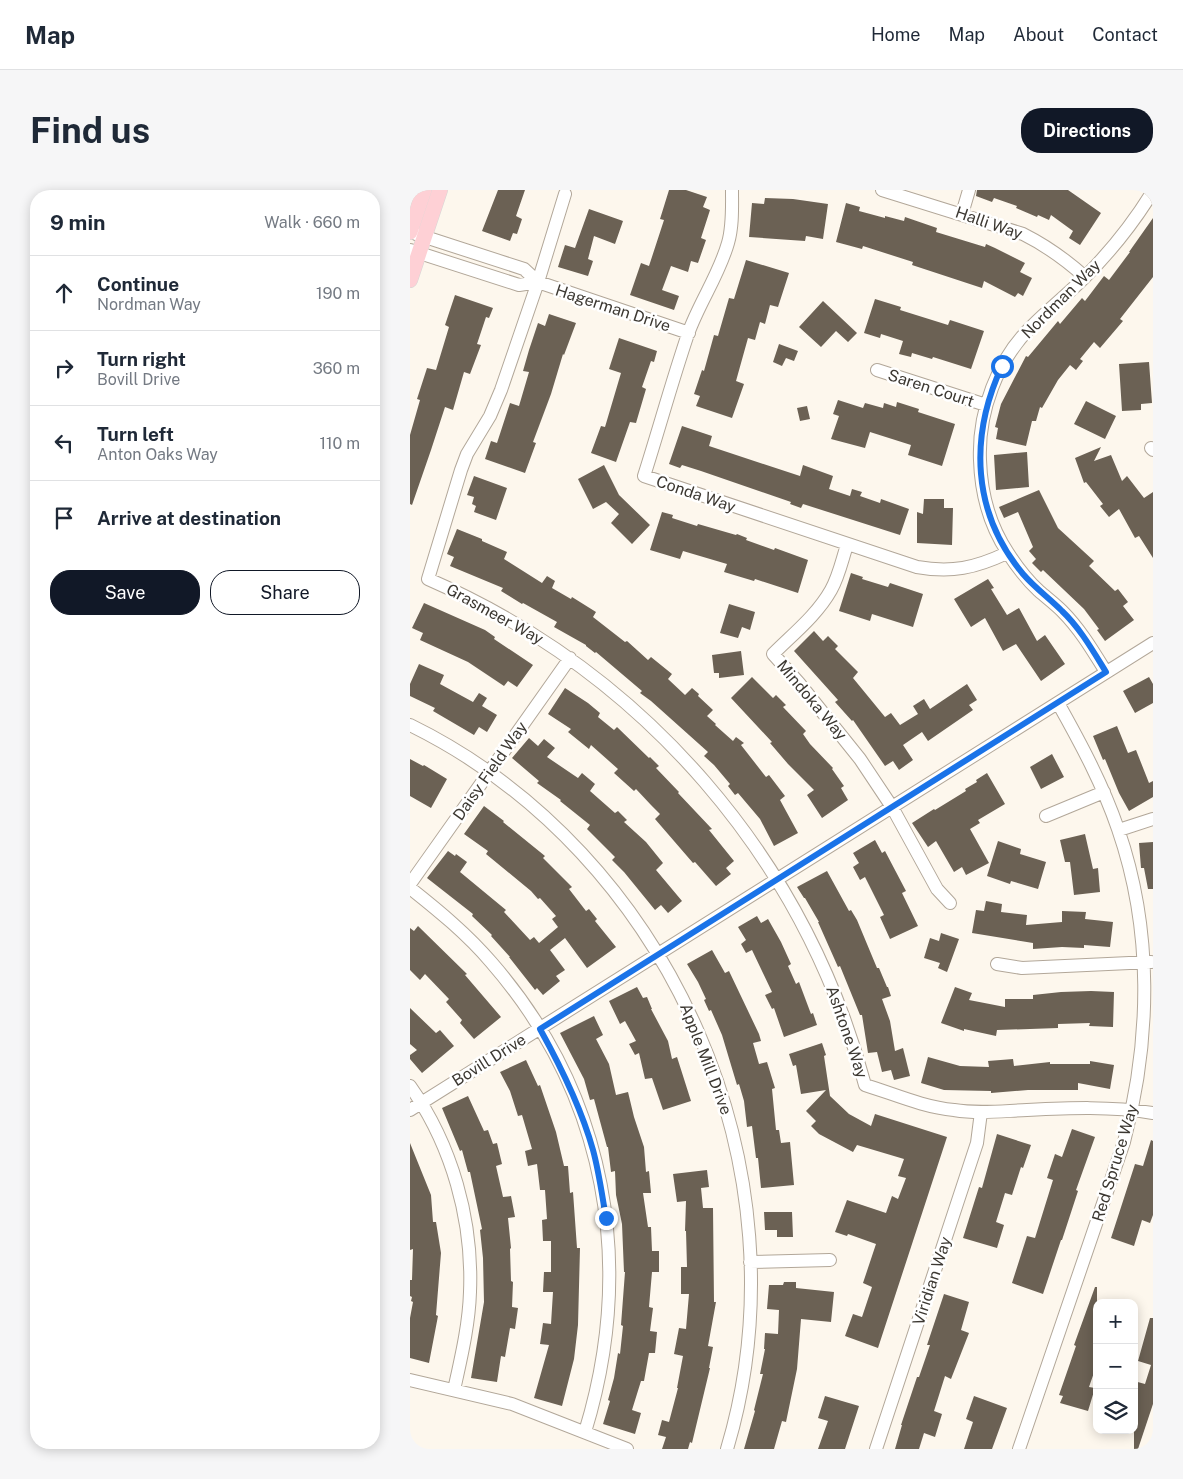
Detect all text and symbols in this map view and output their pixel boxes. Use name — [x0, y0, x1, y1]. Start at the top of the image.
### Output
text: Map — [25, 21, 75, 49]
text: Home — [871, 24, 921, 45]
text: Map — [949, 24, 985, 45]
text: About — [1013, 24, 1064, 45]
text: Contact — [1092, 24, 1158, 45]
button: Directions — [1021, 108, 1153, 153]
text: Find us — [30, 110, 150, 151]
street label: Halli Way — [953, 203, 1025, 243]
text: 9 min — [50, 210, 106, 235]
text: Walk · 660 m — [264, 213, 360, 232]
street label: Nordman Way — [1018, 255, 1105, 342]
text: Continue — [97, 273, 179, 295]
icon: ahead — [50, 279, 78, 307]
street label: Hagerman Drive — [553, 280, 673, 336]
text: 190 m — [316, 284, 360, 303]
text: Nordman Way — [97, 295, 201, 314]
text: Turn right — [97, 348, 186, 370]
icon: right — [50, 354, 78, 382]
route start — [991, 355, 1014, 378]
text: 360 m — [313, 359, 360, 378]
street label: Saren Court — [886, 365, 976, 411]
text: Bovill Drive — [97, 370, 180, 389]
text: Turn left — [97, 423, 174, 445]
icon: left — [50, 429, 78, 457]
text: 110 m — [319, 434, 360, 453]
text: Anton Oaks Way — [97, 445, 218, 464]
street label: Conda Way — [654, 472, 739, 517]
icon: arrive — [50, 504, 78, 532]
text: Arrive at destination — [97, 507, 281, 529]
button: Save — [50, 570, 200, 615]
button: Share — [210, 570, 360, 615]
street label: Grasmeer Way — [443, 580, 547, 649]
street label: Mindoka Way — [773, 656, 851, 744]
street label: Daisy Field Way — [449, 718, 531, 824]
street label: Ashtone Way — [822, 983, 872, 1081]
street label: Apple Mill Drive — [676, 1001, 736, 1117]
street label: Bovill Drive — [449, 1030, 529, 1090]
street label: Red Spruce Way — [1088, 1102, 1142, 1224]
route end — [595, 1207, 618, 1230]
street label: Viridian Way — [909, 1234, 955, 1328]
map controls — [1093, 1299, 1138, 1434]
button: + — [1093, 1299, 1138, 1344]
button: − — [1093, 1344, 1138, 1389]
button: layers — [1093, 1389, 1138, 1434]

